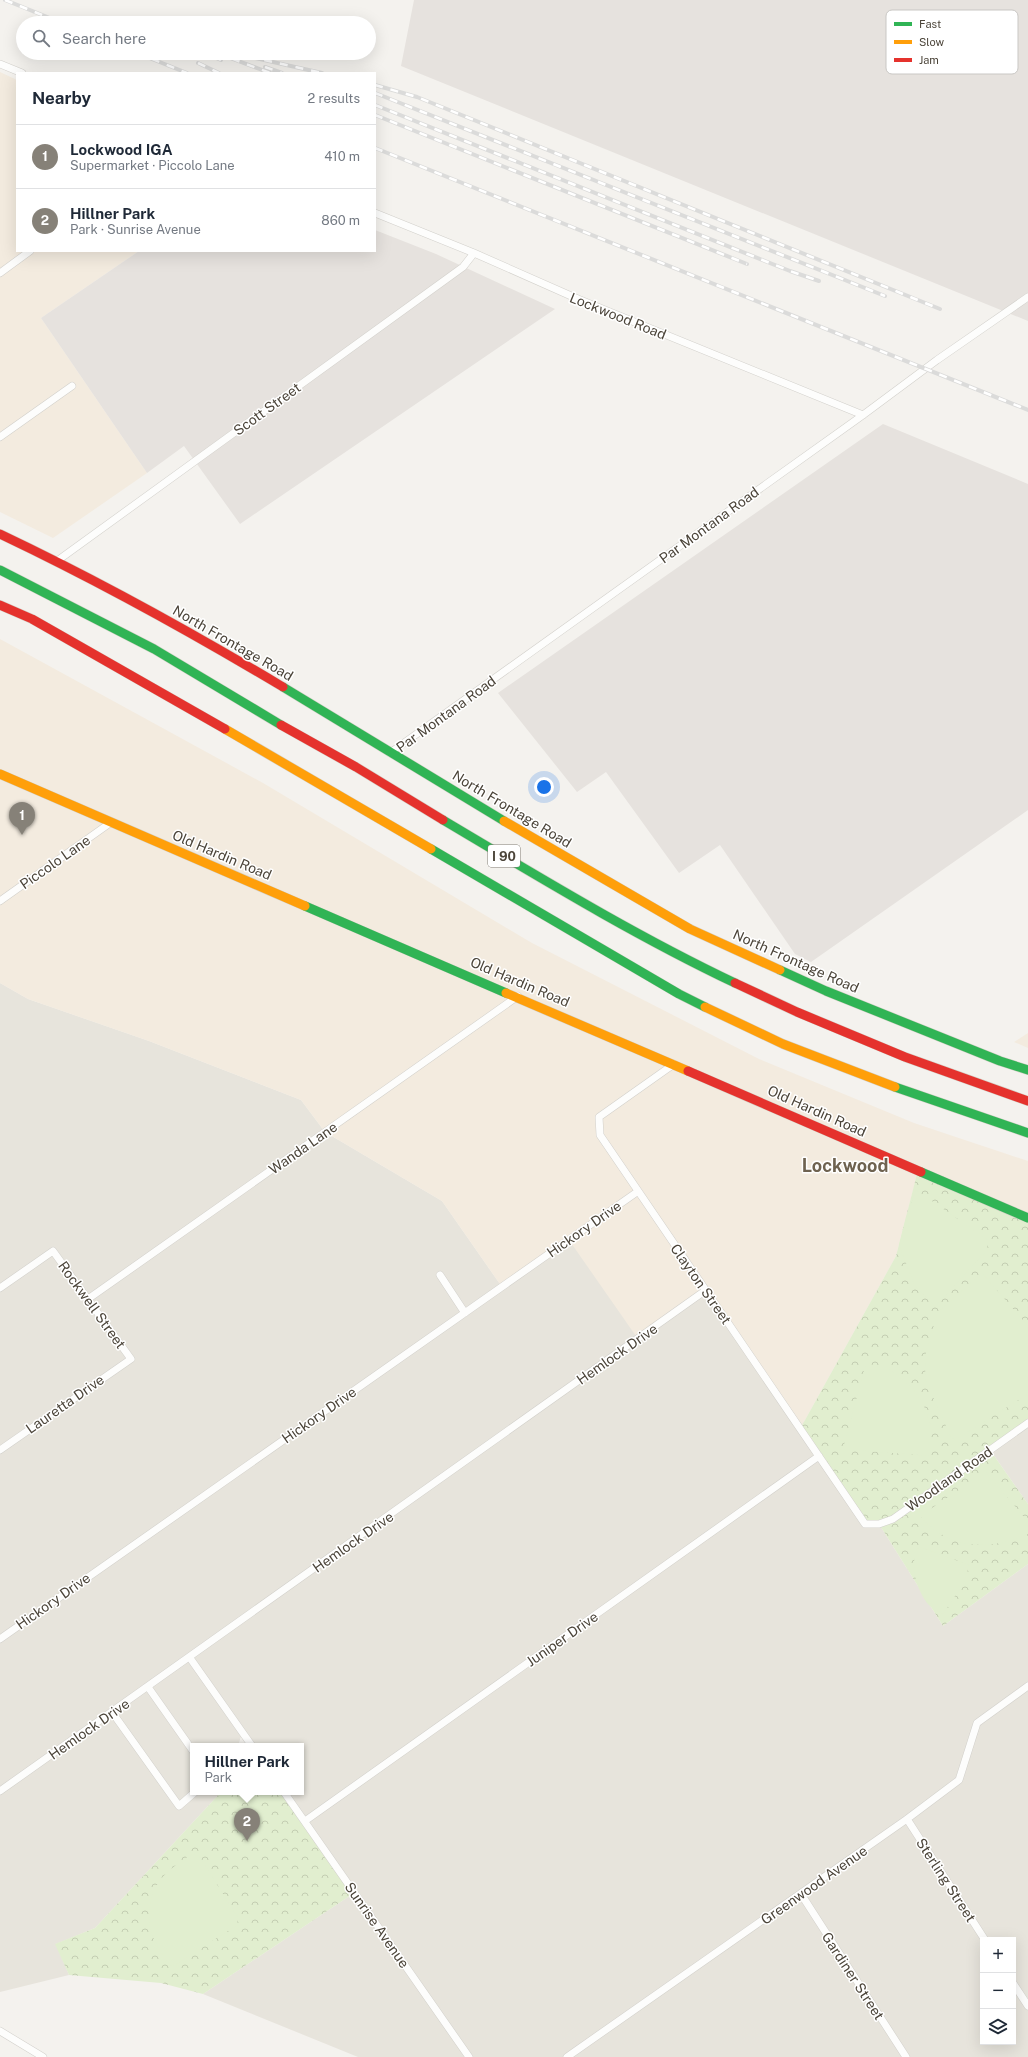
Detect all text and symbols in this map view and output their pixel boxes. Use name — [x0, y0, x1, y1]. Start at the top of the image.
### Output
legend — [886, 10, 1018, 74]
search box — [16, 16, 376, 60]
text: Fast — [919, 18, 941, 30]
icon: search — [30, 27, 52, 49]
text: Search here — [62, 30, 146, 47]
text: Slow — [919, 36, 945, 48]
text: Jam — [919, 54, 939, 66]
text: Nearby — [32, 88, 91, 108]
text: 2 results — [308, 91, 360, 106]
text: Lockwood IGA — [70, 141, 173, 158]
text: 1 — [42, 149, 48, 164]
text: 410 m — [324, 149, 360, 164]
text: Supermarket · Piccolo Lane — [70, 158, 235, 173]
text: Hillner Park — [70, 205, 155, 222]
text: 2 — [41, 213, 49, 228]
text: 860 m — [321, 213, 360, 228]
text: Park · Sunrise Avenue — [70, 222, 201, 237]
street label: Lockwood Road — [567, 289, 669, 343]
street label: Scott Street — [230, 379, 304, 439]
street label: Par Montana Road — [656, 484, 762, 566]
street label: North Frontage Road — [170, 602, 296, 684]
street label: Par Montana Road — [393, 673, 499, 755]
street label: North Frontage Road — [450, 767, 574, 851]
your location — [534, 777, 554, 797]
pin: 1 — [9, 802, 35, 835]
street label: Old Hardin Road — [170, 827, 274, 883]
street label: Piccolo Lane — [17, 832, 93, 892]
road number: I 90 — [488, 845, 520, 867]
street label: North Frontage Road — [731, 926, 861, 996]
street label: Old Hardin Road — [468, 954, 572, 1010]
street label: Old Hardin Road — [765, 1082, 869, 1140]
street label: Wanda Lane — [266, 1119, 340, 1177]
district label: Lockwood — [802, 1155, 888, 1176]
street label: Hickory Drive — [544, 1197, 624, 1261]
street label: Clayton Street — [667, 1241, 735, 1327]
street label: Rockwell Street — [55, 1258, 129, 1352]
street label: Hemlock Drive — [574, 1320, 660, 1388]
street label: Lauretta Drive — [23, 1371, 107, 1437]
street label: Hickory Drive — [279, 1383, 359, 1447]
street label: Woodland Road — [903, 1443, 995, 1515]
street label: Hemlock Drive — [310, 1508, 396, 1576]
street label: Hickory Drive — [13, 1569, 93, 1633]
street label: Juniper Drive — [523, 1608, 601, 1670]
street label: Hemlock Drive — [46, 1695, 132, 1763]
popup — [190, 1743, 304, 1795]
text: Hillner Park — [204, 1753, 290, 1770]
text: Park — [204, 1770, 232, 1785]
pin: 2 — [234, 1808, 260, 1841]
street label: Sterling Street — [913, 1835, 979, 1925]
street label: Greenwood Avenue — [758, 1842, 870, 1928]
street label: Sunrise Avenue — [341, 1879, 413, 1971]
street label: Gardiner Street — [819, 1929, 887, 2023]
map controls — [980, 1937, 1016, 2045]
button: + — [980, 1937, 1016, 1973]
button: − — [980, 1973, 1016, 2009]
button: layers — [980, 2009, 1016, 2045]

